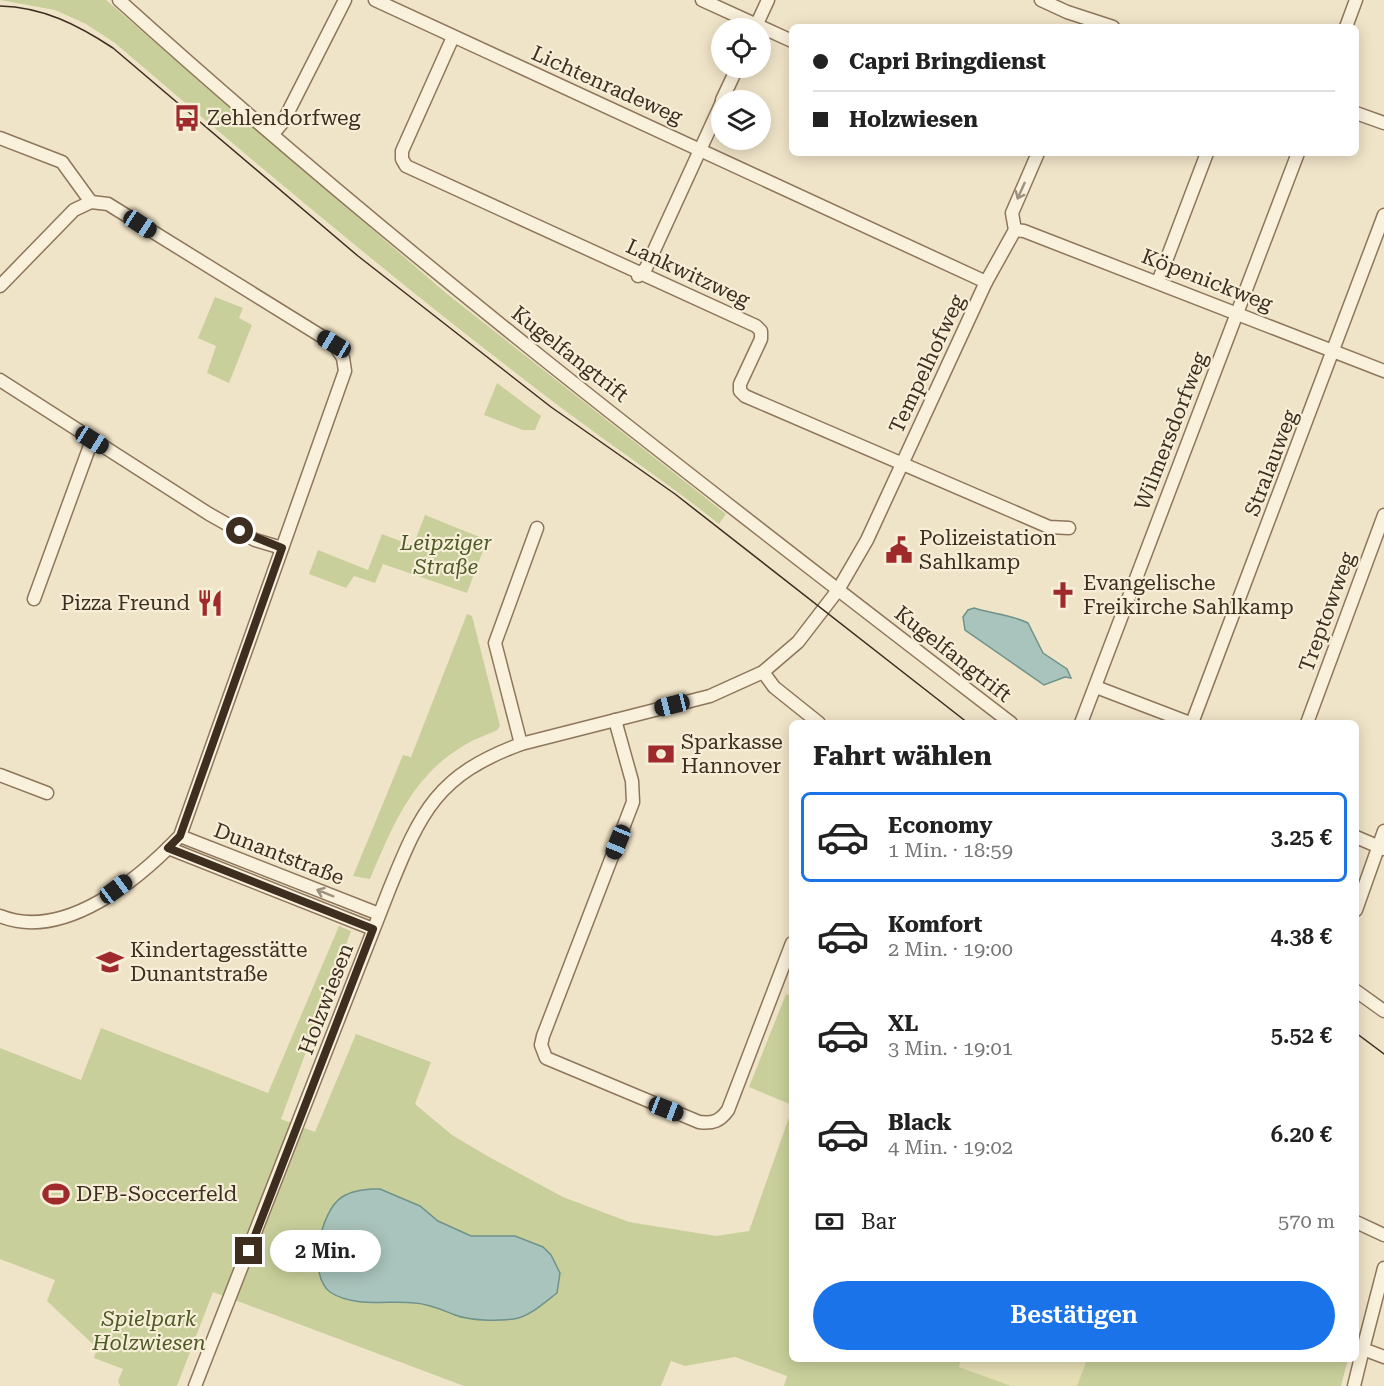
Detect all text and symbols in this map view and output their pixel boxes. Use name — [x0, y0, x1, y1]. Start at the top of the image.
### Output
map controls — [711, 18, 771, 150]
button: locate — [711, 18, 771, 78]
street label: Lichtenradeweg — [528, 41, 686, 129]
text: Capri Bringdienst — [849, 49, 1046, 74]
button: layers — [711, 90, 771, 150]
bus stop icon: Zehlendorfweg — [172, 103, 202, 133]
place label: Zehlendorfweg — [207, 106, 360, 130]
text: Holzwiesen — [849, 107, 978, 132]
one-way arrow — [1015, 181, 1027, 199]
car — [120, 207, 160, 241]
street label: Lankwitzweg — [622, 234, 754, 312]
street label: Köpenickweg — [1138, 244, 1276, 316]
street label: Tempelhofweg — [884, 291, 970, 437]
street label: Kugelfangtrift — [507, 301, 633, 407]
car — [314, 327, 354, 361]
street label: Wilmersdorfweg — [1130, 348, 1212, 514]
street label: Stralauweg — [1240, 406, 1302, 519]
car — [72, 423, 112, 457]
route start — [226, 517, 253, 544]
place label: Polizeistation Sahlkamp — [919, 526, 1057, 574]
park label: Leipziger Straße — [399, 531, 492, 579]
public building icon: Polizeistation Sahlkamp — [884, 535, 914, 565]
street label: Treptowweg — [1294, 549, 1360, 675]
place label: Evangelische Freikirche Sahlkamp — [1083, 571, 1294, 619]
church icon: Evangelische Freikirche Sahlkamp — [1048, 580, 1078, 610]
restaurant icon: Pizza Freund — [195, 588, 225, 618]
place label: Pizza Freund — [61, 591, 191, 615]
street label: Kugelfangtrift — [890, 601, 1016, 707]
car — [652, 692, 692, 718]
place label: Sparkasse Hannover — [681, 730, 783, 778]
bank icon: Sparkasse Hannover — [646, 739, 676, 769]
text: Fahrt wählen — [813, 740, 992, 772]
icon: car — [816, 810, 870, 864]
text: Economy — [888, 813, 992, 838]
street label: Dunantstraße — [210, 818, 348, 890]
car — [603, 822, 633, 862]
text: 3.25 € — [1271, 825, 1332, 850]
text: 1 Min. · 18:59 — [888, 838, 1013, 862]
car — [96, 871, 136, 907]
one-way arrow — [316, 886, 335, 897]
icon: car — [816, 909, 870, 963]
text: Komfort — [888, 912, 983, 937]
text: 4.38 € — [1271, 924, 1332, 949]
text: 2 Min. · 19:00 — [888, 937, 1013, 961]
place label: Kindertagesstätte Dunantstraße — [130, 938, 307, 986]
street label: Holzwiesen — [294, 940, 358, 1058]
school or university icon: Kindertagesstätte Dunantstraße — [95, 947, 125, 977]
icon: car — [816, 1008, 870, 1062]
text: XL — [888, 1011, 918, 1036]
text: 5.52 € — [1271, 1023, 1332, 1048]
text: 3 Min. · 19:01 — [888, 1036, 1013, 1060]
car — [646, 1094, 686, 1124]
icon: car — [816, 1107, 870, 1161]
text: Black — [888, 1110, 952, 1135]
text: 6.20 € — [1271, 1122, 1332, 1147]
text: 4 Min. · 19:02 — [888, 1135, 1013, 1159]
sports icon: DFB-Soccerfeld — [41, 1179, 71, 1209]
place label: DFB-Soccerfeld — [76, 1182, 238, 1206]
icon: cash — [813, 1205, 846, 1238]
text: Bar — [861, 1209, 897, 1234]
text: 570 m — [1278, 1209, 1335, 1233]
callout: 2 Min. — [270, 1230, 381, 1272]
route end — [235, 1237, 262, 1264]
text: 2 Min. — [295, 1239, 356, 1263]
button: Bestätigen — [813, 1281, 1335, 1350]
park label: Spielpark Holzwiesen — [91, 1307, 206, 1355]

